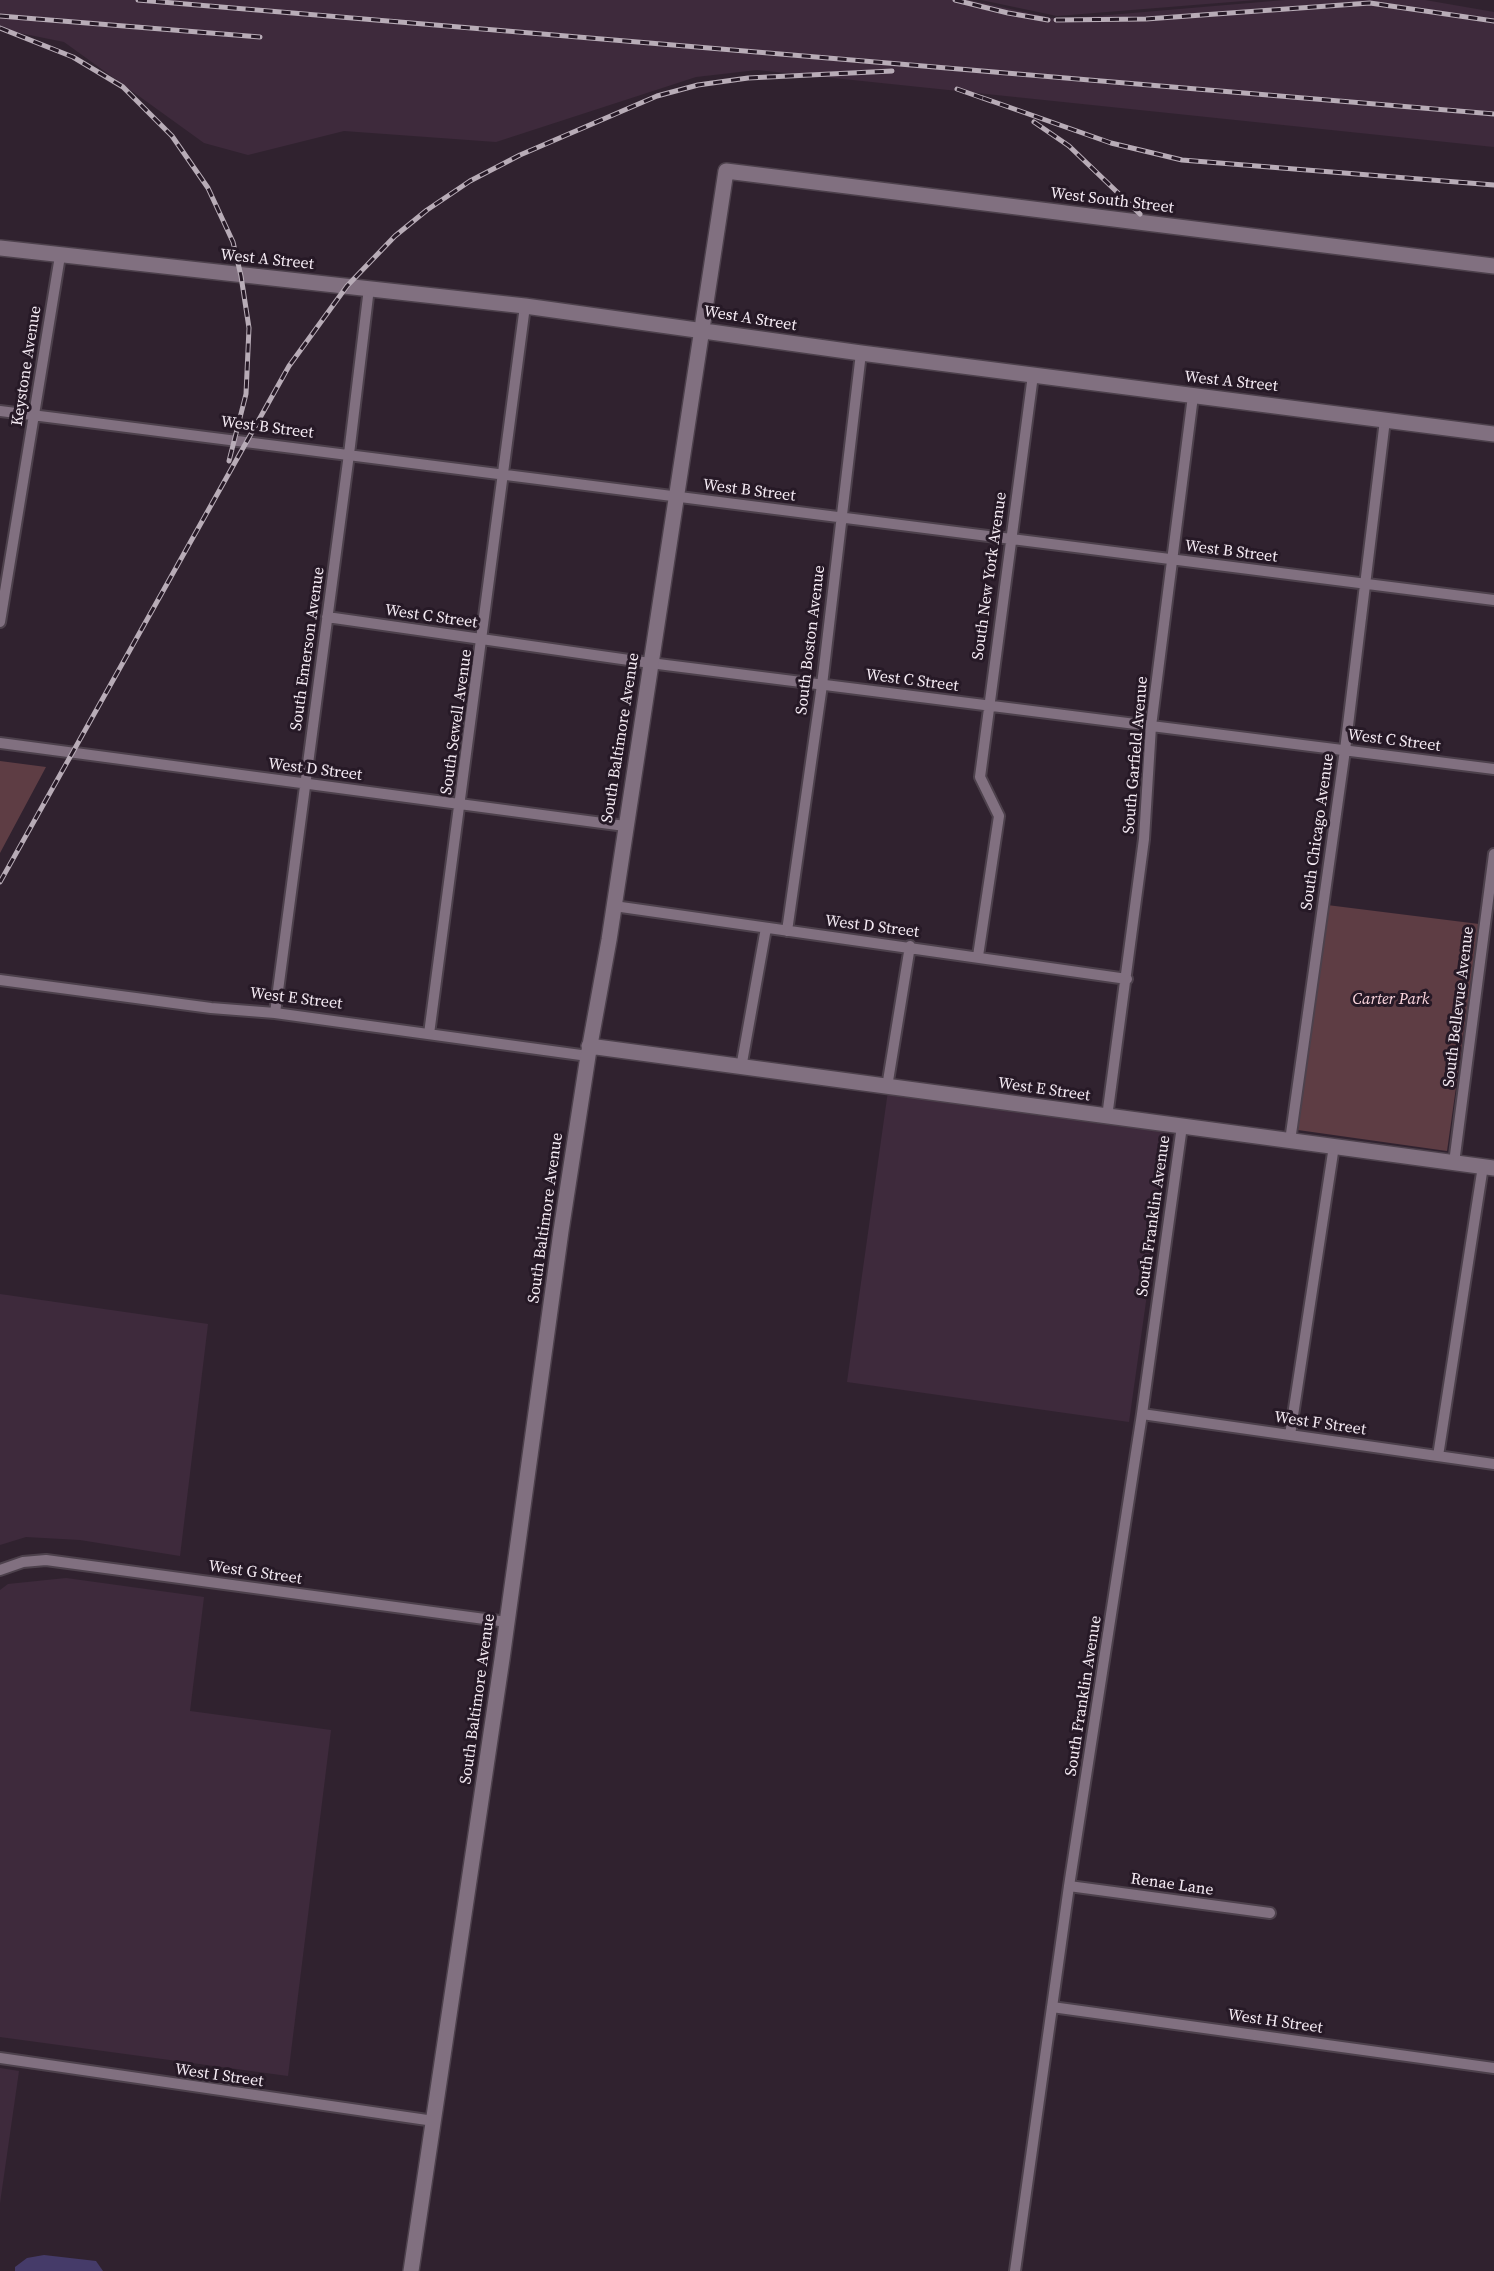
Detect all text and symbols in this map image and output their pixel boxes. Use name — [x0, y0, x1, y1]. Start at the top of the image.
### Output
street label: West South Street — [1049, 184, 1175, 218]
street label: West A Street — [219, 246, 315, 274]
street label: West A Street — [702, 302, 798, 336]
street label: Keystone Avenue — [8, 305, 46, 427]
street label: West A Street — [1183, 368, 1279, 396]
street label: West B Street — [219, 413, 315, 443]
street label: West B Street — [701, 476, 797, 506]
street label: South New York Avenue — [969, 491, 1011, 661]
street label: West B Street — [1183, 537, 1279, 567]
street label: South Boston Avenue — [792, 564, 830, 716]
street label: South Emerson Avenue — [287, 566, 329, 732]
street label: West C Street — [383, 601, 479, 633]
street label: South Sewell Avenue — [437, 648, 477, 796]
street label: South Baltimore Avenue — [598, 652, 644, 824]
street label: West C Street — [864, 666, 960, 696]
street label: South Garfield Avenue — [1120, 675, 1152, 835]
street label: West C Street — [1346, 726, 1442, 756]
street label: South Chicago Avenue — [1297, 752, 1339, 912]
street label: West D Street — [267, 755, 363, 785]
street label: West D Street — [824, 912, 920, 942]
street label: South Bellevue Avenue — [1440, 925, 1478, 1089]
street label: West E Street — [249, 984, 343, 1014]
park label: Carter Park — [1353, 990, 1429, 1010]
street label: West E Street — [997, 1074, 1091, 1106]
street label: South Baltimore Avenue — [525, 1132, 567, 1304]
street label: South Franklin Avenue — [1133, 1134, 1175, 1298]
street label: West F Street — [1273, 1408, 1367, 1440]
street label: West G Street — [207, 1557, 303, 1589]
street label: South Baltimore Avenue — [457, 1613, 499, 1785]
street label: South Franklin Avenue — [1062, 1614, 1106, 1778]
street label: Renae Lane — [1129, 1870, 1215, 1900]
street label: West H Street — [1226, 2006, 1324, 2038]
street label: West I Street — [173, 2060, 265, 2092]

